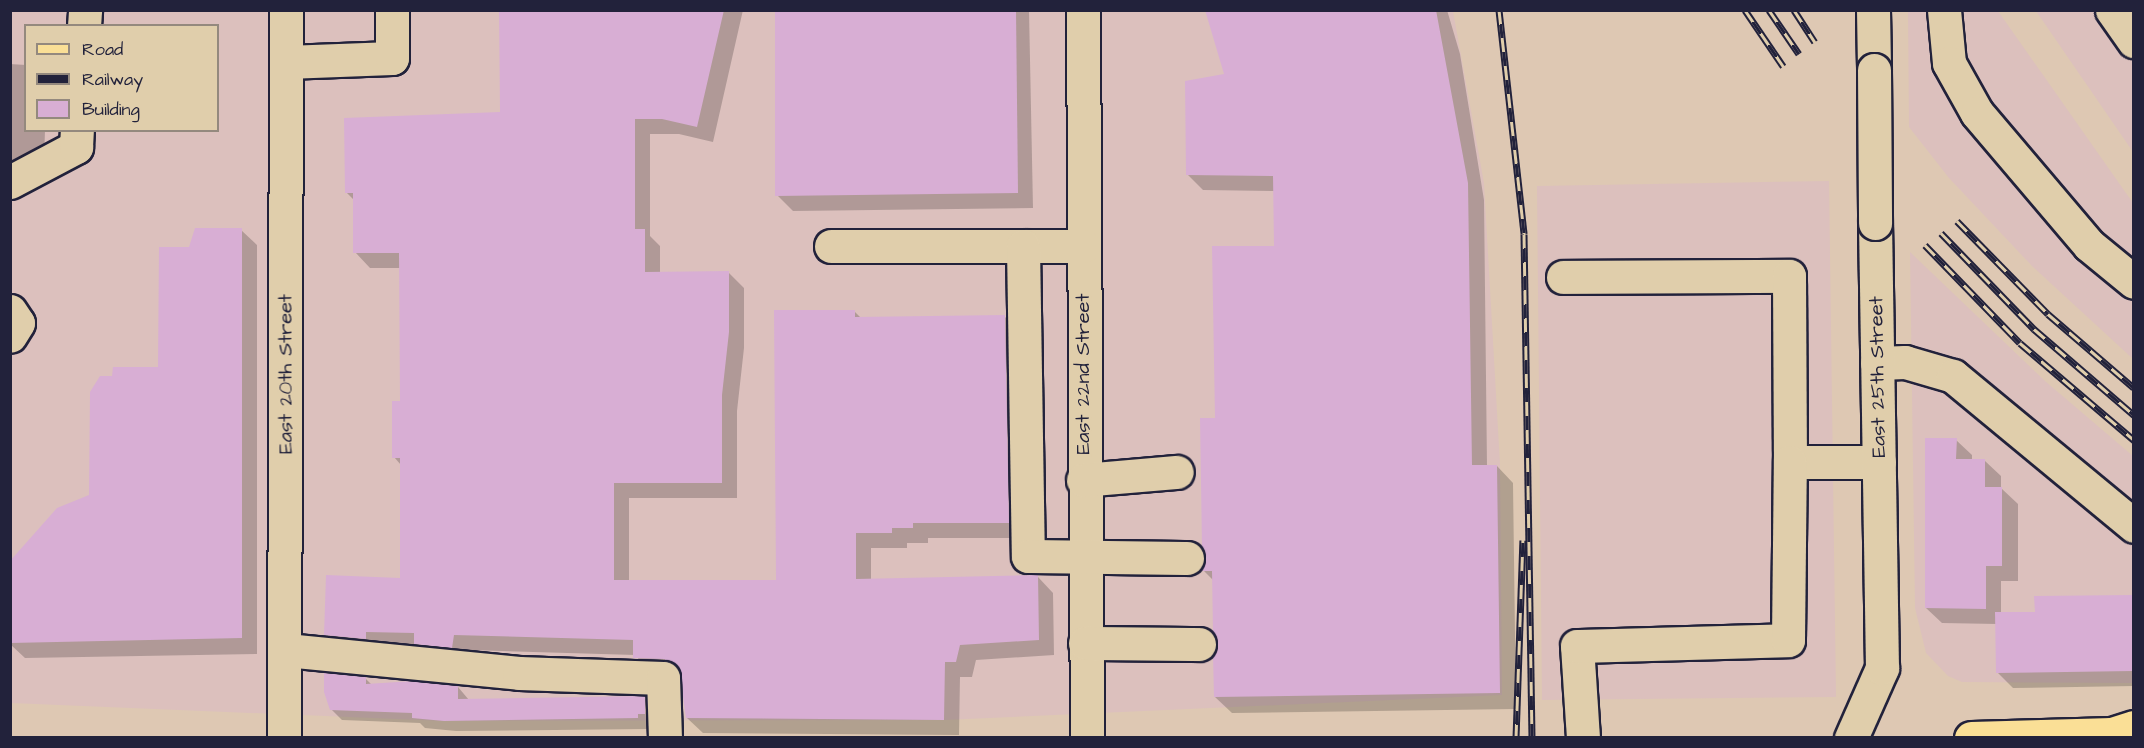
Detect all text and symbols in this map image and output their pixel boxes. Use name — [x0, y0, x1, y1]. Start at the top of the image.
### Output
legend — [24, 24, 219, 132]
text: Road — [82, 37, 123, 62]
text: Railway — [82, 67, 143, 92]
text: Building — [82, 97, 140, 122]
street label: East 20th Street — [274, 294, 298, 454]
street label: East 22nd Street — [1071, 294, 1095, 454]
street label: East 25th Street — [1865, 296, 1891, 458]

